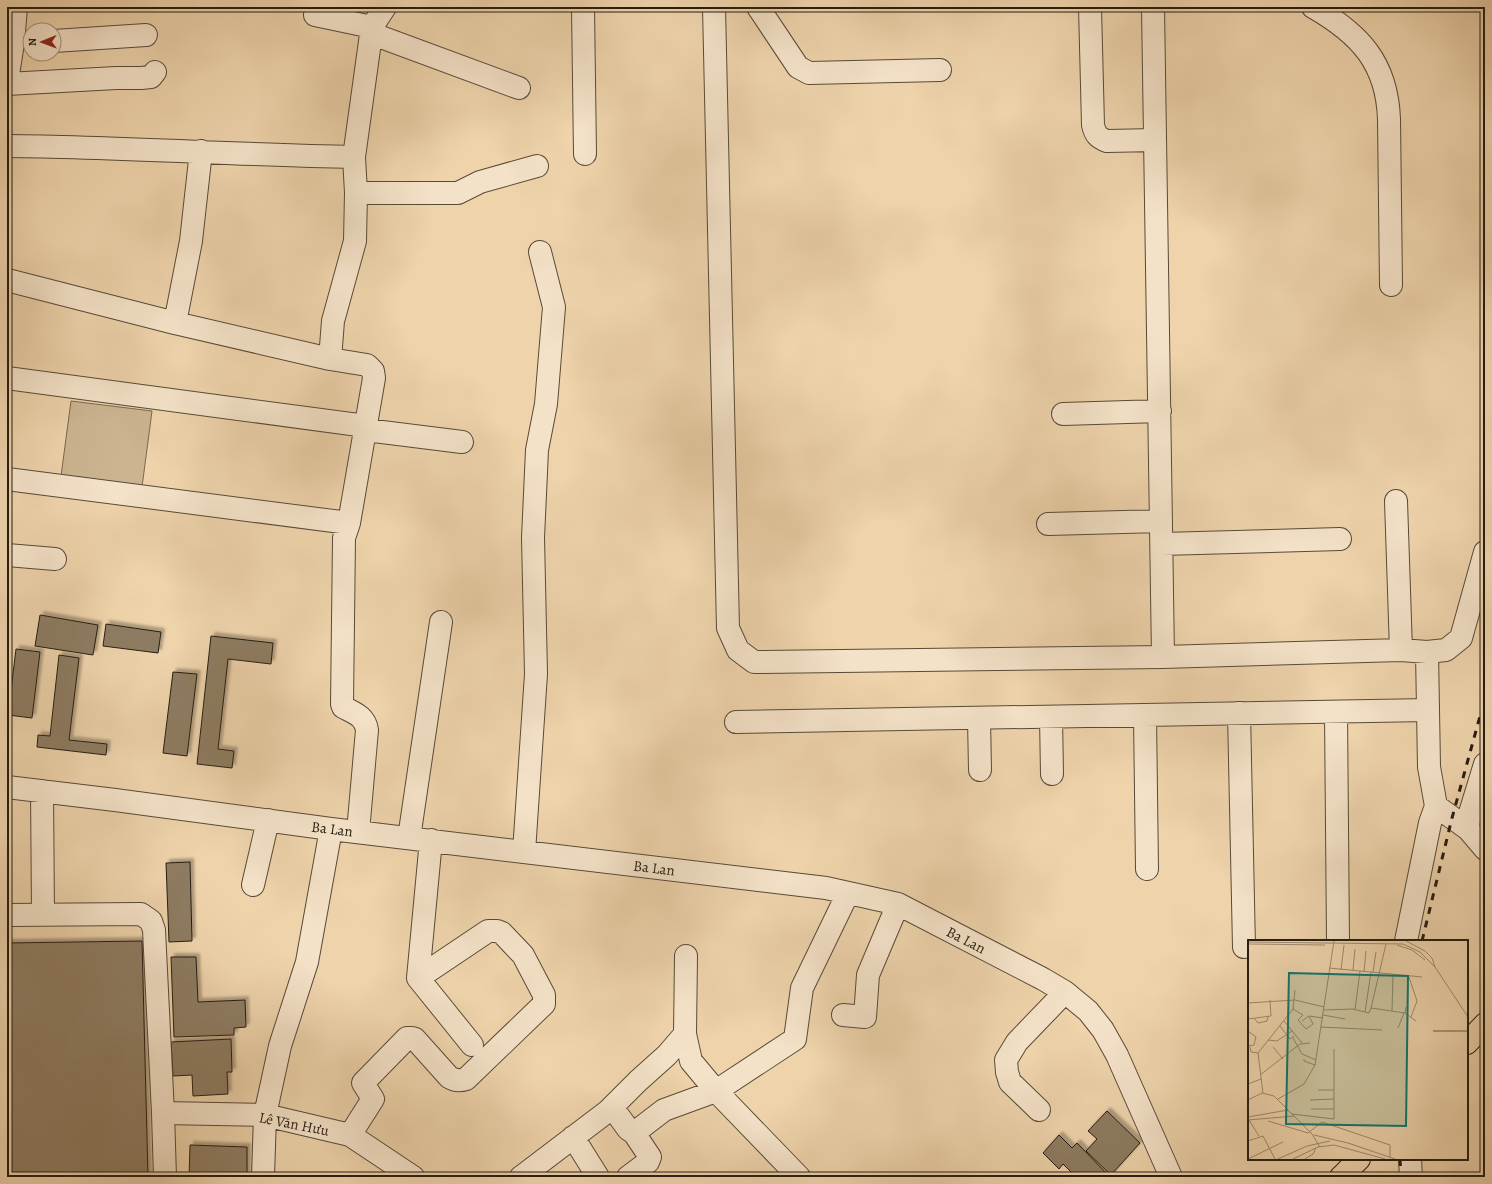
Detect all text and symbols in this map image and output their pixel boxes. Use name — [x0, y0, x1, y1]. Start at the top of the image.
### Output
north arrow — [22, 22, 62, 62]
text: N — [25, 38, 40, 46]
street label: Ba Lan — [310, 817, 354, 841]
street label: Ba Lan — [632, 856, 676, 880]
street label: Ba Lan — [943, 922, 989, 958]
inset map — [1248, 940, 1468, 1160]
street label: Lê Văn Hưu — [257, 1107, 332, 1141]

